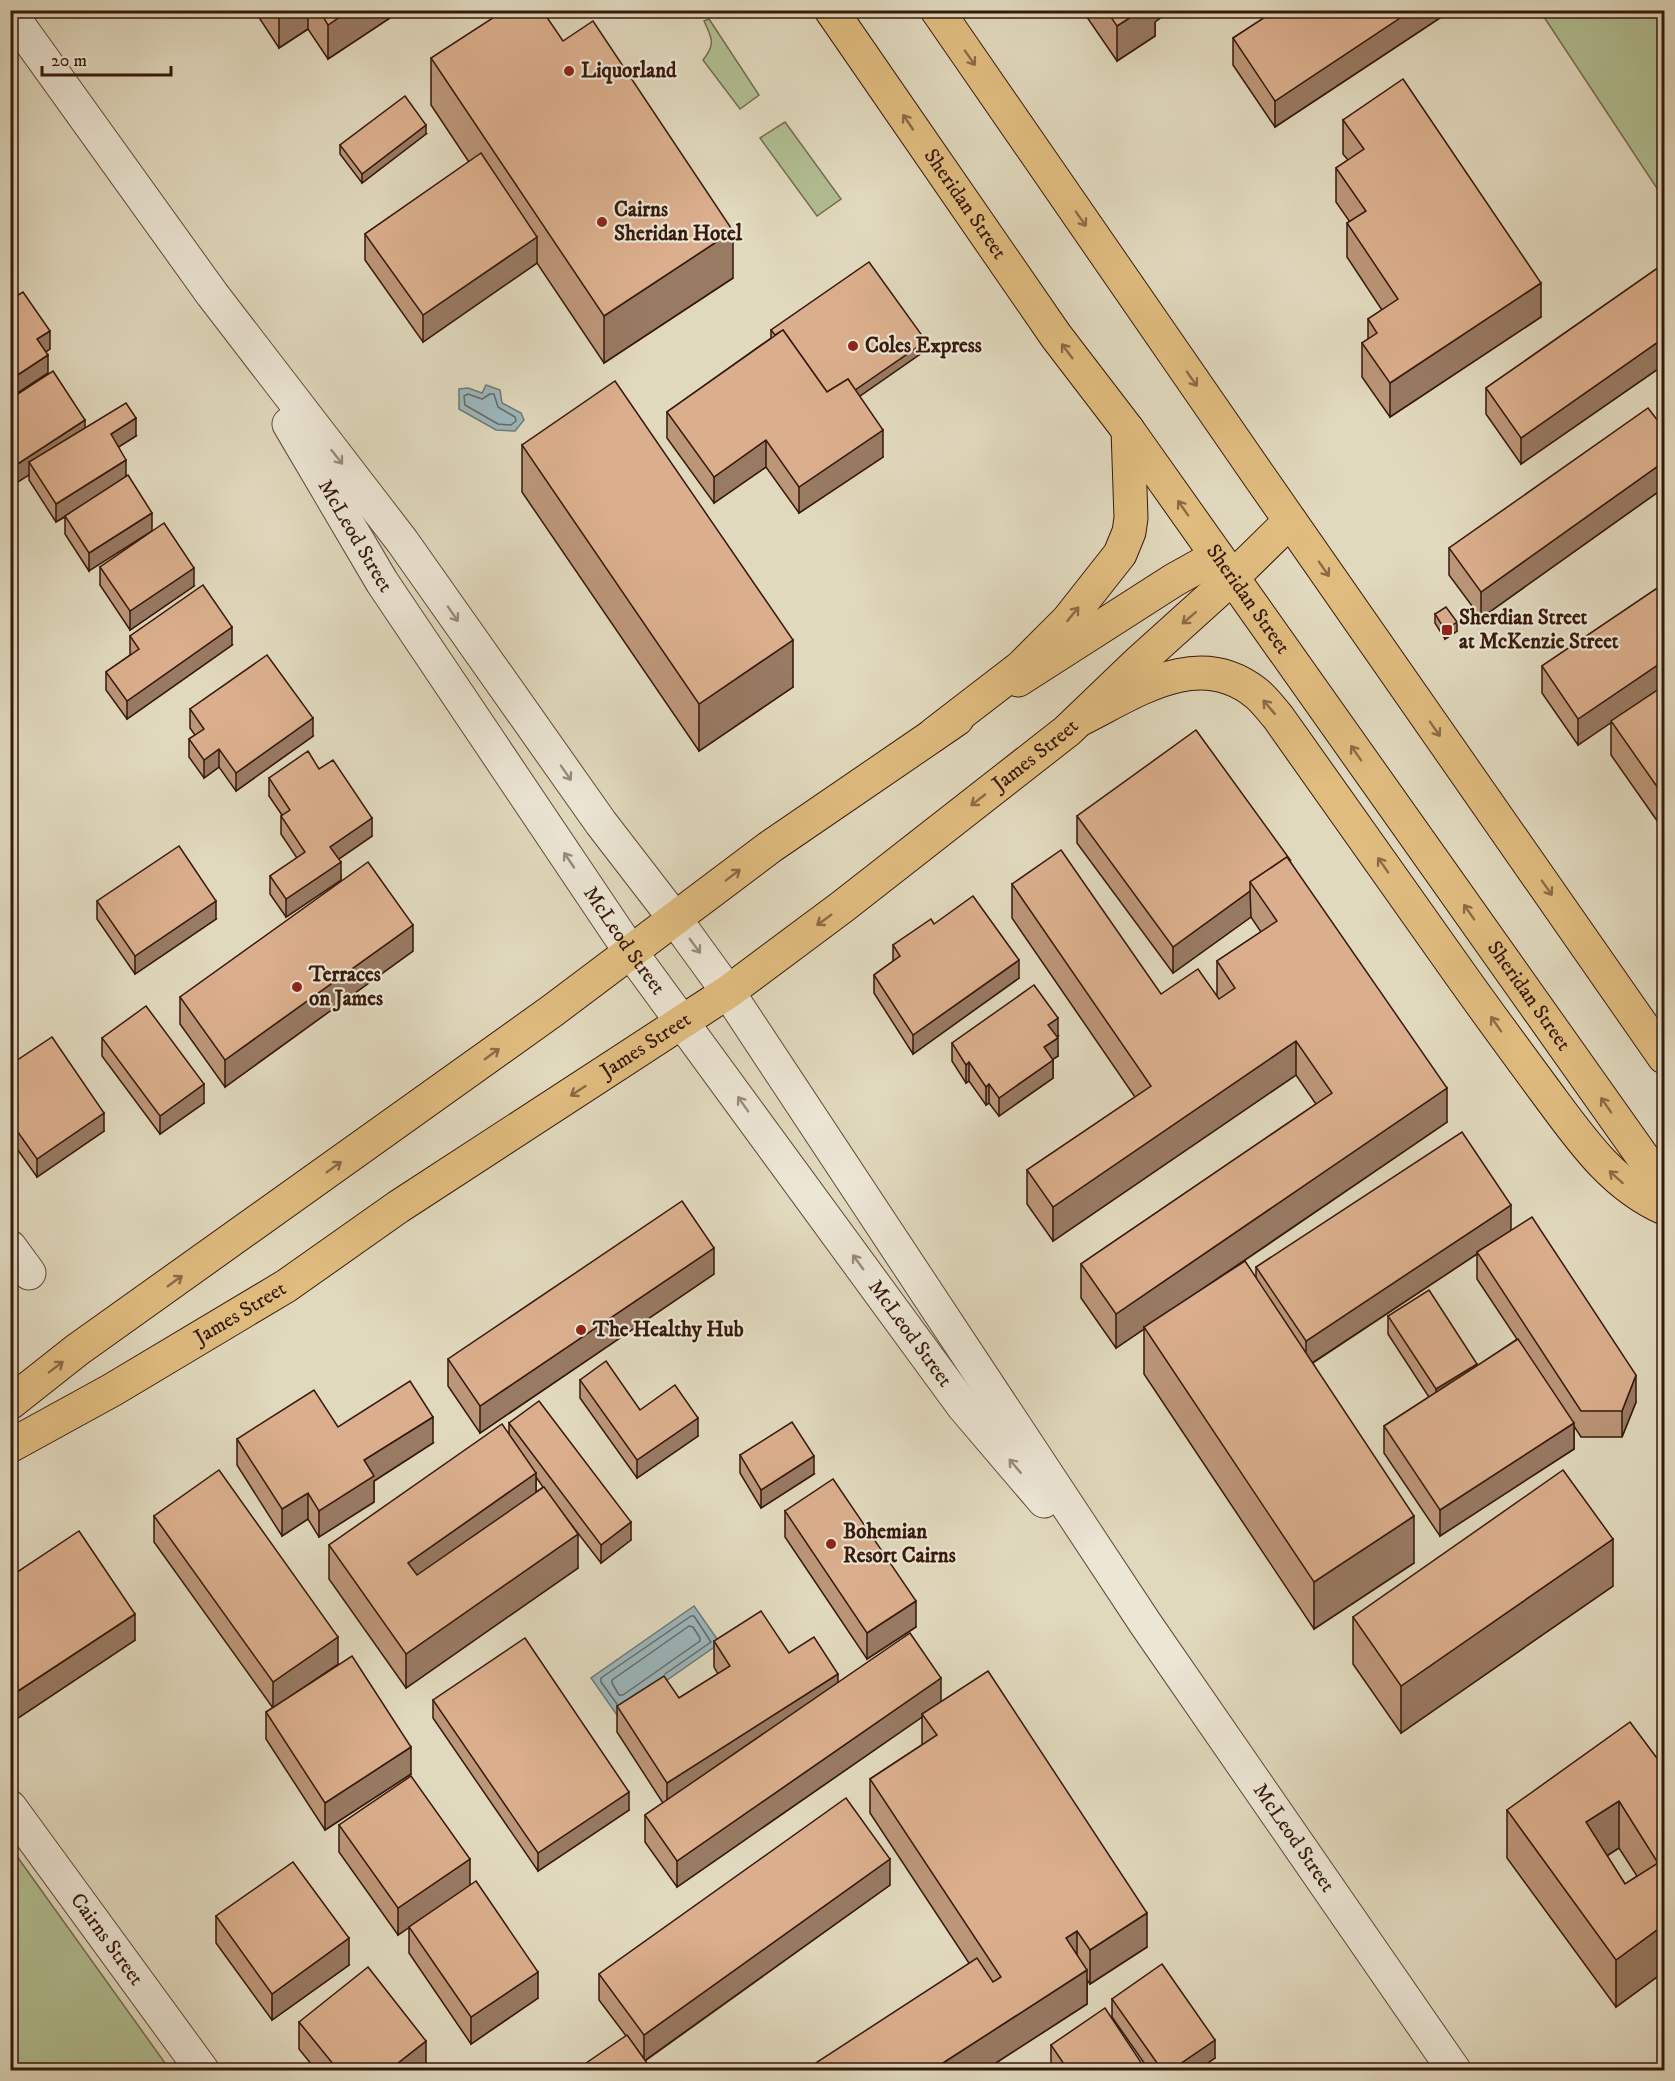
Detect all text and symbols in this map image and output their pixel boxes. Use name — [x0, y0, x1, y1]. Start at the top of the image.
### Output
scale bar — [42, 39, 171, 77]
text: 20 m — [51, 50, 87, 72]
one-way arrow — [964, 50, 976, 66]
place label: Liquorland — [581, 58, 677, 84]
marker: Liquorland — [562, 64, 576, 78]
one-way arrow — [902, 115, 914, 131]
street label: Sheridan Street — [918, 144, 1012, 265]
place label: Cairns Sheridan Hotel — [614, 197, 743, 247]
one-way arrow — [1075, 210, 1087, 227]
marker: Cairns Sheridan Hotel — [595, 215, 609, 229]
place label: Coles Express — [865, 333, 982, 359]
marker: Coles Express — [846, 339, 860, 353]
one-way arrow — [1061, 343, 1074, 359]
one-way arrow — [1186, 371, 1198, 387]
one-way arrow — [330, 449, 343, 465]
street label: McLeod Street — [312, 475, 399, 598]
one-way arrow — [1177, 500, 1189, 517]
street label: Sheridan Street — [1200, 539, 1296, 660]
one-way arrow — [1317, 560, 1330, 576]
one-way arrow — [447, 605, 459, 621]
place label: Sherdian Street at McKenzie Street — [1459, 605, 1619, 655]
one-way arrow — [1066, 606, 1079, 622]
one-way arrow — [1182, 611, 1197, 625]
marker: Sherdian Street at McKenzie Street — [1440, 623, 1454, 637]
one-way arrow — [1262, 700, 1276, 715]
street label: James Street — [986, 714, 1084, 799]
one-way arrow — [1429, 720, 1441, 736]
one-way arrow — [1350, 745, 1363, 761]
one-way arrow — [560, 764, 572, 780]
one-way arrow — [970, 794, 986, 807]
one-way arrow — [563, 852, 575, 868]
one-way arrow — [1377, 857, 1389, 873]
one-way arrow — [725, 868, 741, 881]
one-way arrow — [1541, 880, 1553, 896]
street label: McLeod Street — [577, 881, 671, 1000]
one-way arrow — [1463, 904, 1475, 920]
one-way arrow — [817, 914, 833, 926]
street label: Sheridan Street — [1481, 936, 1577, 1056]
one-way arrow — [689, 937, 701, 953]
place label: Terraces on James — [308, 962, 383, 1012]
marker: Terraces on James — [290, 980, 304, 994]
street label: James Street — [594, 1006, 696, 1085]
one-way arrow — [1490, 1016, 1502, 1032]
one-way arrow — [484, 1048, 500, 1060]
one-way arrow — [569, 1084, 586, 1097]
one-way arrow — [737, 1096, 749, 1113]
one-way arrow — [1600, 1098, 1612, 1114]
one-way arrow — [325, 1161, 341, 1173]
one-way arrow — [1609, 1170, 1624, 1184]
one-way arrow — [852, 1254, 864, 1270]
one-way arrow — [167, 1274, 183, 1287]
street label: McLeod Street — [862, 1275, 958, 1393]
street label: James Street — [188, 1276, 291, 1352]
place label: The Healthy Hub — [592, 1317, 744, 1343]
marker: The Healthy Hub — [574, 1323, 588, 1337]
one-way arrow — [48, 1360, 64, 1373]
one-way arrow — [1008, 1458, 1021, 1474]
place label: Bohemian Resort Cairns — [843, 1519, 956, 1569]
marker: Bohemian Resort Cairns — [824, 1537, 838, 1551]
street label: McLeod Street — [1247, 1779, 1340, 1898]
street label: Cairns Street — [64, 1888, 149, 1991]

